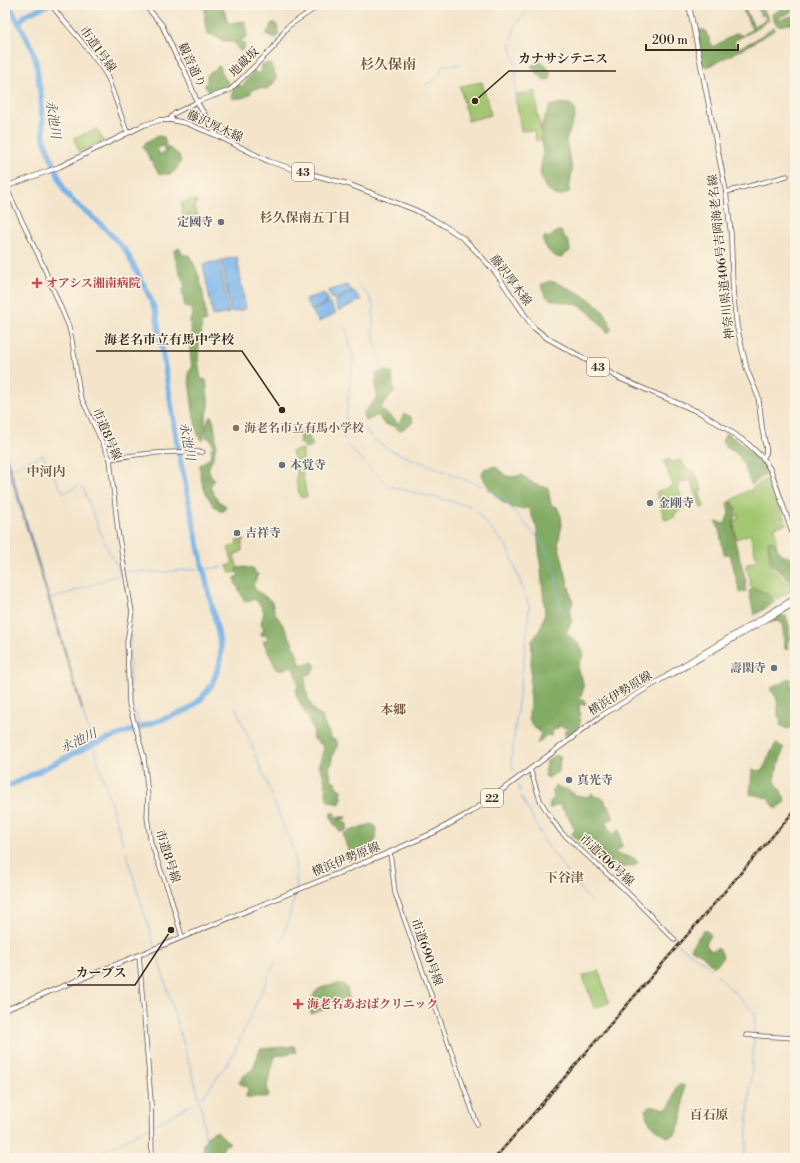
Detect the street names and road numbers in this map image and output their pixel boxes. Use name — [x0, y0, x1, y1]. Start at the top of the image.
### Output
street label: 市道1号線 — [76, 23, 119, 75]
street label: 観音通り — [175, 40, 208, 90]
street label: 地蔵坂 — [226, 44, 262, 80]
street label: 藤沢厚木線 — [184, 107, 245, 146]
road number: 43 — [292, 163, 314, 181]
street label: 神奈川県道406号吉岡海老名線 — [705, 173, 738, 340]
street label: 藤沢厚木線 — [487, 252, 535, 309]
road number: 43 — [587, 358, 609, 376]
street label: 市道8号線 — [89, 406, 124, 463]
street label: 横浜伊勢原線 — [586, 668, 655, 719]
road number: 22 — [481, 789, 503, 807]
street label: 市道8号線 — [152, 828, 183, 885]
street label: 市道706号線 — [576, 831, 637, 889]
street label: 横浜伊勢原線 — [310, 839, 382, 880]
street label: 市道690号線 — [407, 916, 446, 988]

